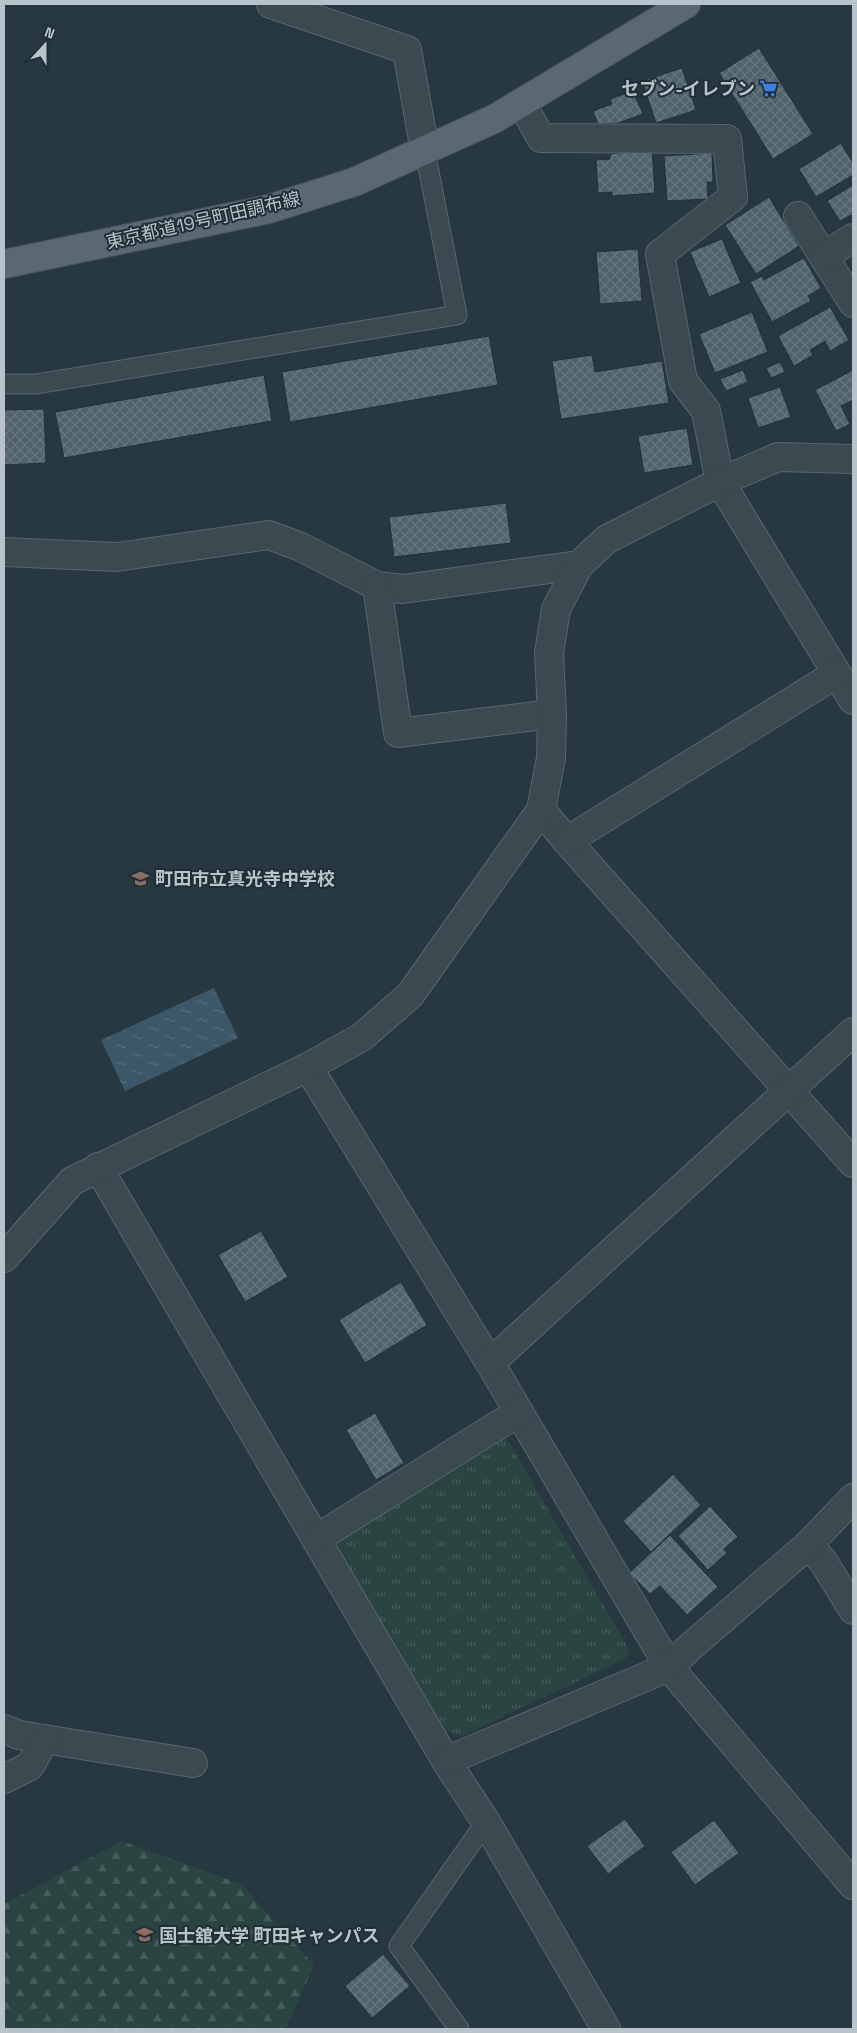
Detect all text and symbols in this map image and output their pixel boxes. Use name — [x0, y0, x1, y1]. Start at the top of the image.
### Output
north arrow — [20, 20, 70, 70]
text: N — [42, 23, 57, 43]
place label: セブン-イレブン — [621, 77, 755, 100]
supermarket icon: セブン-イレブン — [759, 78, 779, 98]
street label: 東京都道19号町田調布線 — [104, 186, 302, 254]
place label: 町田市立真光寺中学校 — [155, 867, 335, 890]
school or university icon: 町田市立真光寺中学校 — [131, 868, 151, 888]
place label: 国士舘大学 町田キャンパス — [159, 1924, 380, 1947]
school or university icon: 国士舘大学 町田キャンパス — [135, 1925, 155, 1945]

